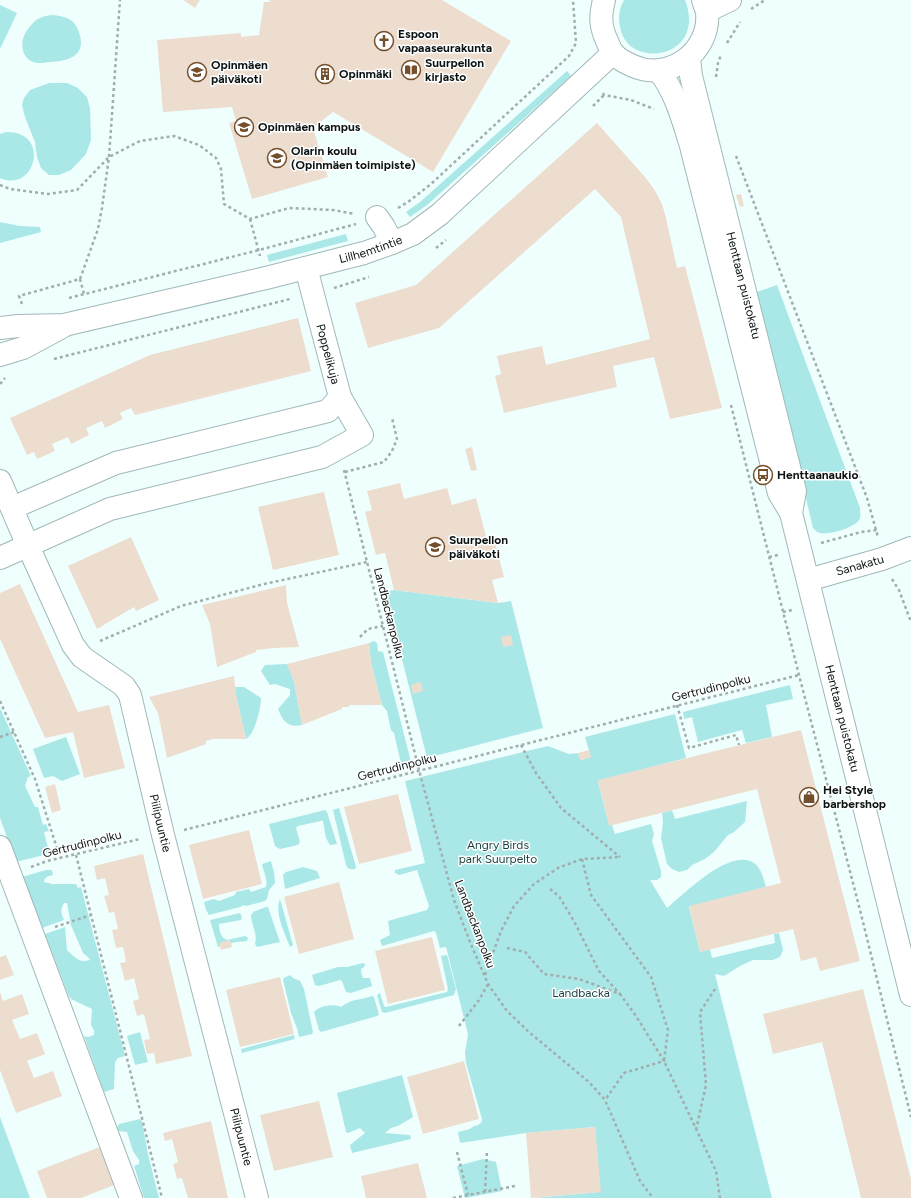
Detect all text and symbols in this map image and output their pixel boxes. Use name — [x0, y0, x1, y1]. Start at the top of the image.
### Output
place label: Espoon vapaaseurakunta — [398, 27, 492, 55]
church icon: Espoon vapaaseurakunta — [373, 30, 395, 52]
place label: Suurpellon kirjasto — [425, 56, 484, 84]
place label: Opinmäen päiväkoti — [211, 58, 268, 86]
library icon: Suurpellon kirjasto — [400, 59, 422, 81]
school or university icon: Opinmäen päiväkoti — [186, 61, 208, 83]
building icon: Opinmäki — [314, 63, 336, 85]
place label: Opinmäki — [339, 67, 392, 81]
school or university icon: Opinmäen kampus — [233, 116, 255, 138]
place label: Opinmäen kampus — [258, 120, 361, 134]
place label: Olarin koulu (Opinmäen toimipiste) — [291, 144, 416, 172]
school or university icon: Olarin koulu (Opinmäen toimipiste) — [266, 147, 288, 169]
street label: Henttaan puistokatu — [723, 230, 764, 340]
street label: Lillhemtintie — [338, 232, 405, 266]
street label: Poppelikuja — [313, 322, 343, 386]
bus stop icon: Henttaanaukio — [752, 464, 774, 486]
place label: Henttaanaukio — [777, 468, 858, 482]
place label: Suurpellon päiväkoti — [449, 533, 508, 561]
school or university icon: Suurpellon päiväkoti — [424, 536, 446, 558]
street label: Sanakatu — [834, 552, 886, 579]
street label: Landbackanpolku — [371, 566, 407, 660]
street label: Henttaan puistokatu — [822, 663, 862, 773]
street label: Gertrudinpolku — [670, 671, 752, 705]
street label: Gertrudinpolku — [356, 750, 438, 784]
place label: Hei Style barbershop — [823, 783, 886, 811]
shop icon: Hei Style barbershop — [798, 786, 820, 808]
street label: Piilipuuntie — [147, 793, 174, 854]
street label: Gertrudinpolku — [41, 827, 123, 861]
park label: Angry Birds park Suurpelto — [459, 838, 537, 866]
street label: Landbackanpolku — [452, 878, 498, 970]
park label: Landbacka — [552, 986, 610, 1000]
street label: Piilipuuntie — [227, 1106, 255, 1168]

